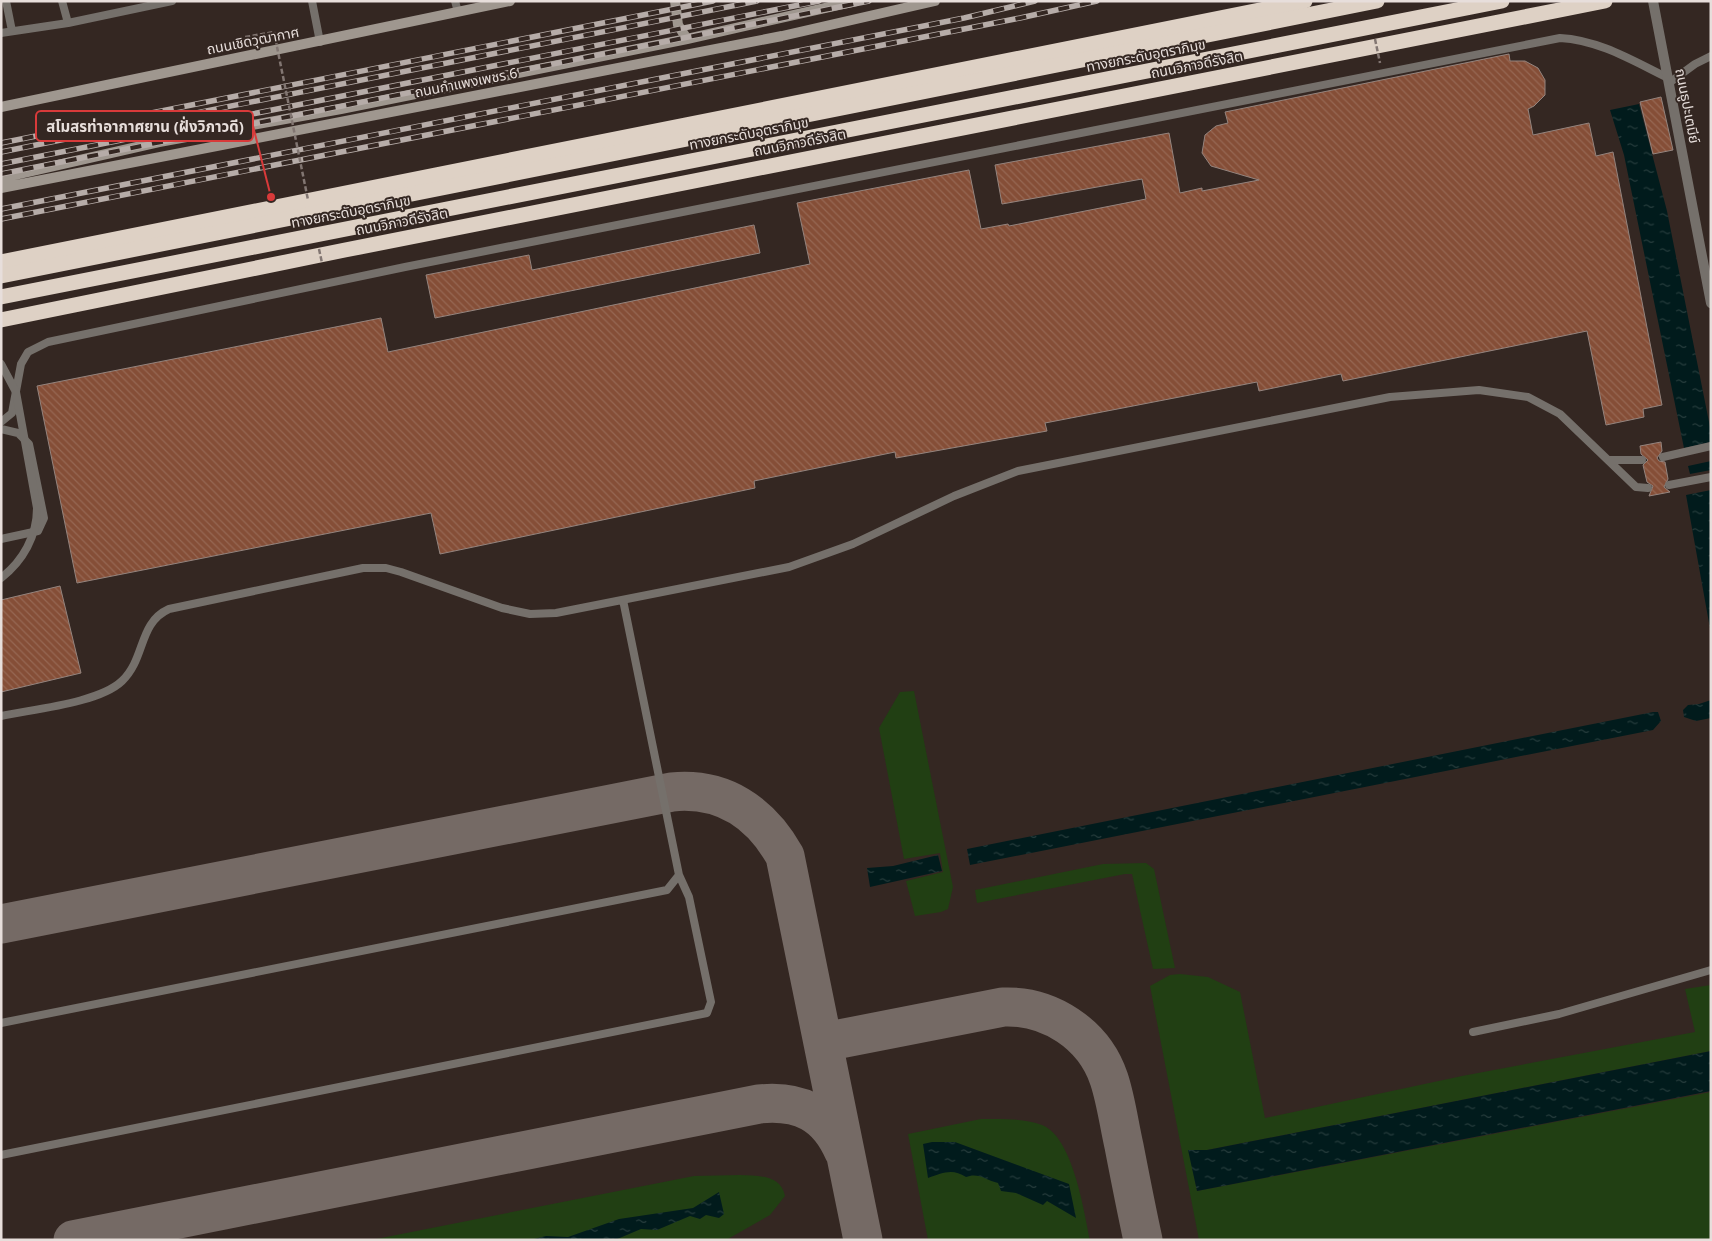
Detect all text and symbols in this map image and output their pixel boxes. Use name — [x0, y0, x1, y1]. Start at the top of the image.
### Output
street label: ถนนเชิดวุฒากาศ — [205, 22, 301, 60]
street label: ทางยกระดับอุตราภิมุข — [1084, 34, 1208, 78]
street label: ถนนวิภาวดีรังสิต — [1149, 46, 1245, 84]
street label: ถนนกำแพงเพชร 6 — [413, 63, 519, 103]
street label: ถนนธูปะเตมีย์ — [1669, 67, 1705, 146]
callout: สโมสรท่าอากาศยาน (ฝั่งวิภาวดี) — [36, 111, 253, 141]
street label: ทางยกระดับอุตราภิมุข — [687, 112, 811, 156]
text: สโมสรท่าอากาศยาน (ฝั่งวิภาวดี) — [46, 116, 244, 139]
street label: ถนนวิภาวดีรังสิต — [752, 124, 848, 162]
street label: ทางยกระดับอุตราภิมุข — [289, 190, 413, 234]
street label: ถนนวิภาวดีรังสิต — [354, 203, 450, 241]

